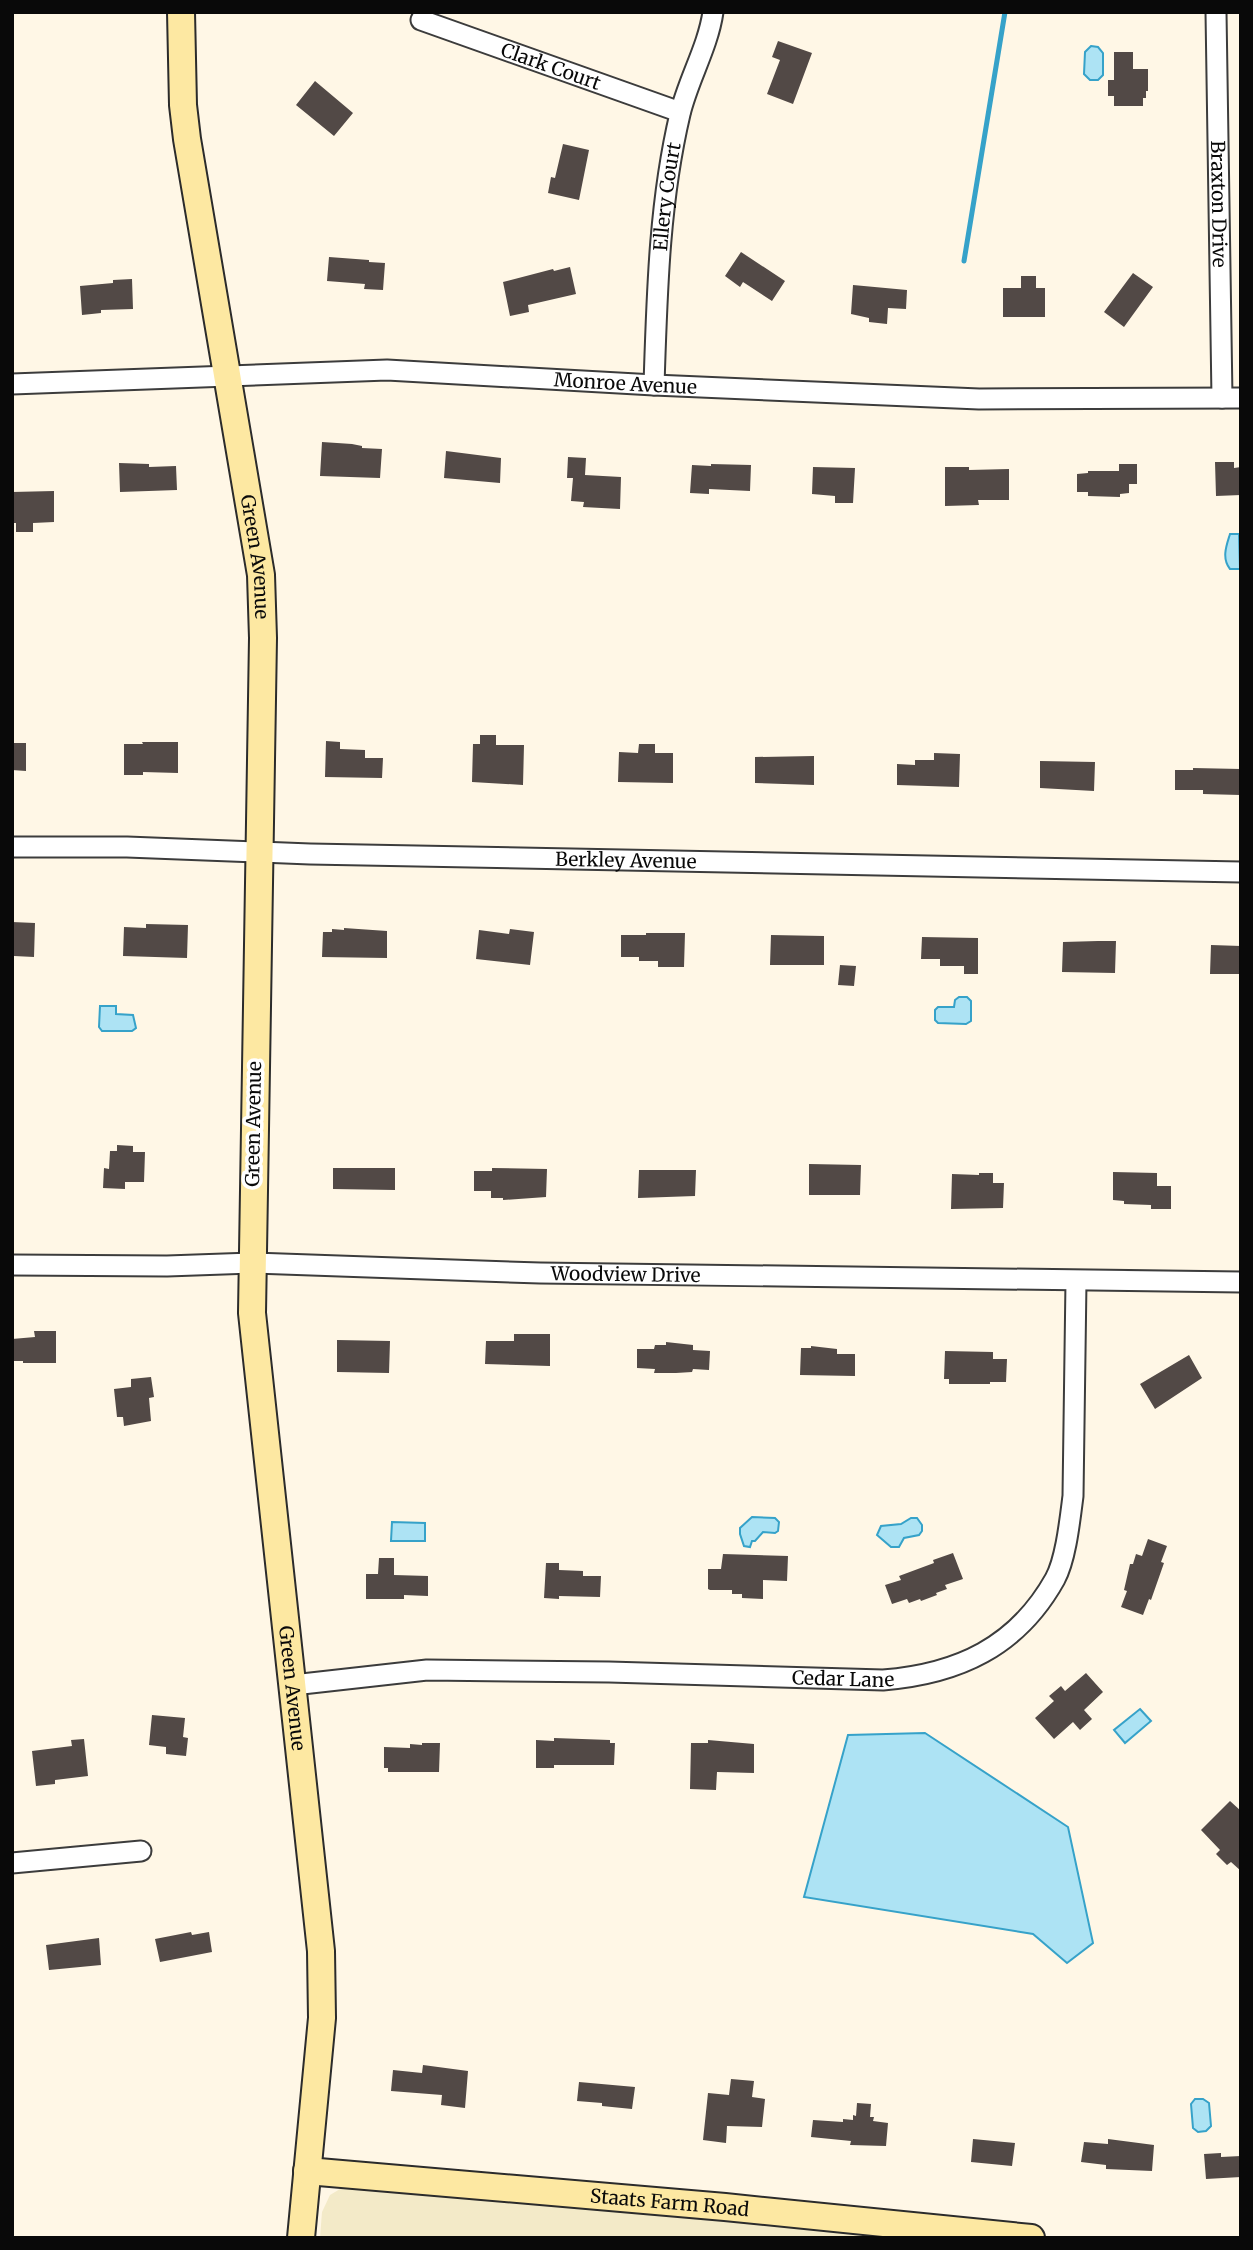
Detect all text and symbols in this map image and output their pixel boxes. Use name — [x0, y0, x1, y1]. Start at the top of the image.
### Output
street label: Clark Court — [498, 37, 605, 95]
street label: Ellery Court — [648, 140, 686, 252]
street label: Braxton Drive — [1206, 140, 1232, 268]
street label: Monroe Avenue — [553, 367, 697, 399]
street label: Green Avenue — [236, 493, 274, 620]
street label: Berkley Avenue — [555, 847, 697, 873]
street label: Green Avenue — [240, 1061, 266, 1187]
street label: Woodview Drive — [550, 1261, 701, 1287]
street label: Green Avenue — [274, 1624, 311, 1752]
street label: Cedar Lane — [792, 1665, 896, 1692]
street label: Staats Farm Road — [589, 2183, 750, 2221]

